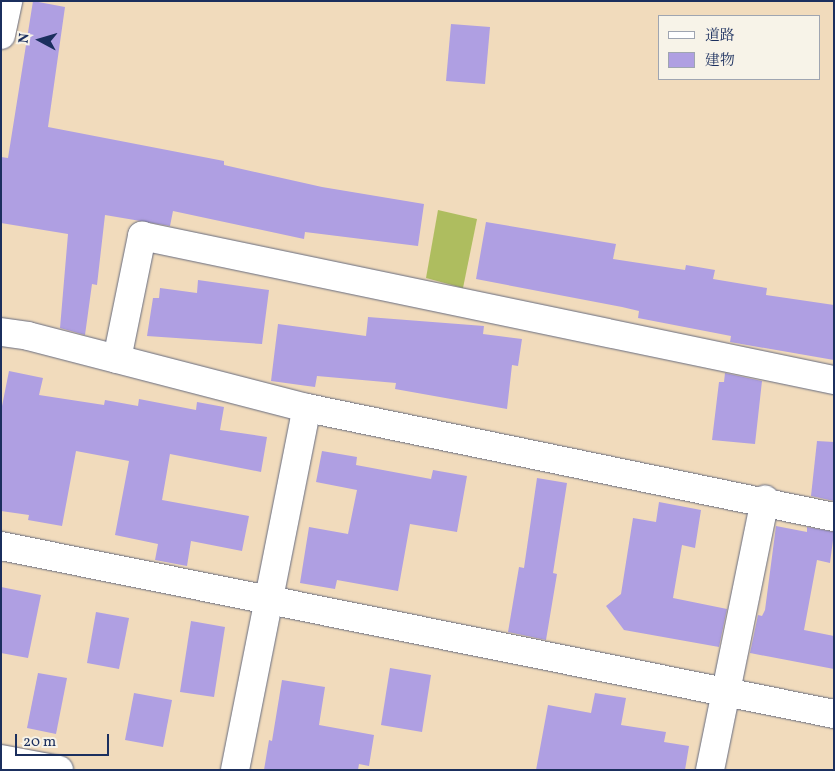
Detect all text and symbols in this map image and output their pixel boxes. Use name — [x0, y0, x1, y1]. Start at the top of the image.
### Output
north arrow — [15, 15, 65, 65]
legend — [658, 15, 820, 80]
text: 道路 — [705, 26, 735, 47]
text: N — [15, 32, 35, 44]
text: 建物 — [705, 51, 735, 72]
scale bar — [18, 724, 111, 756]
text: 20 m — [23, 732, 56, 753]

